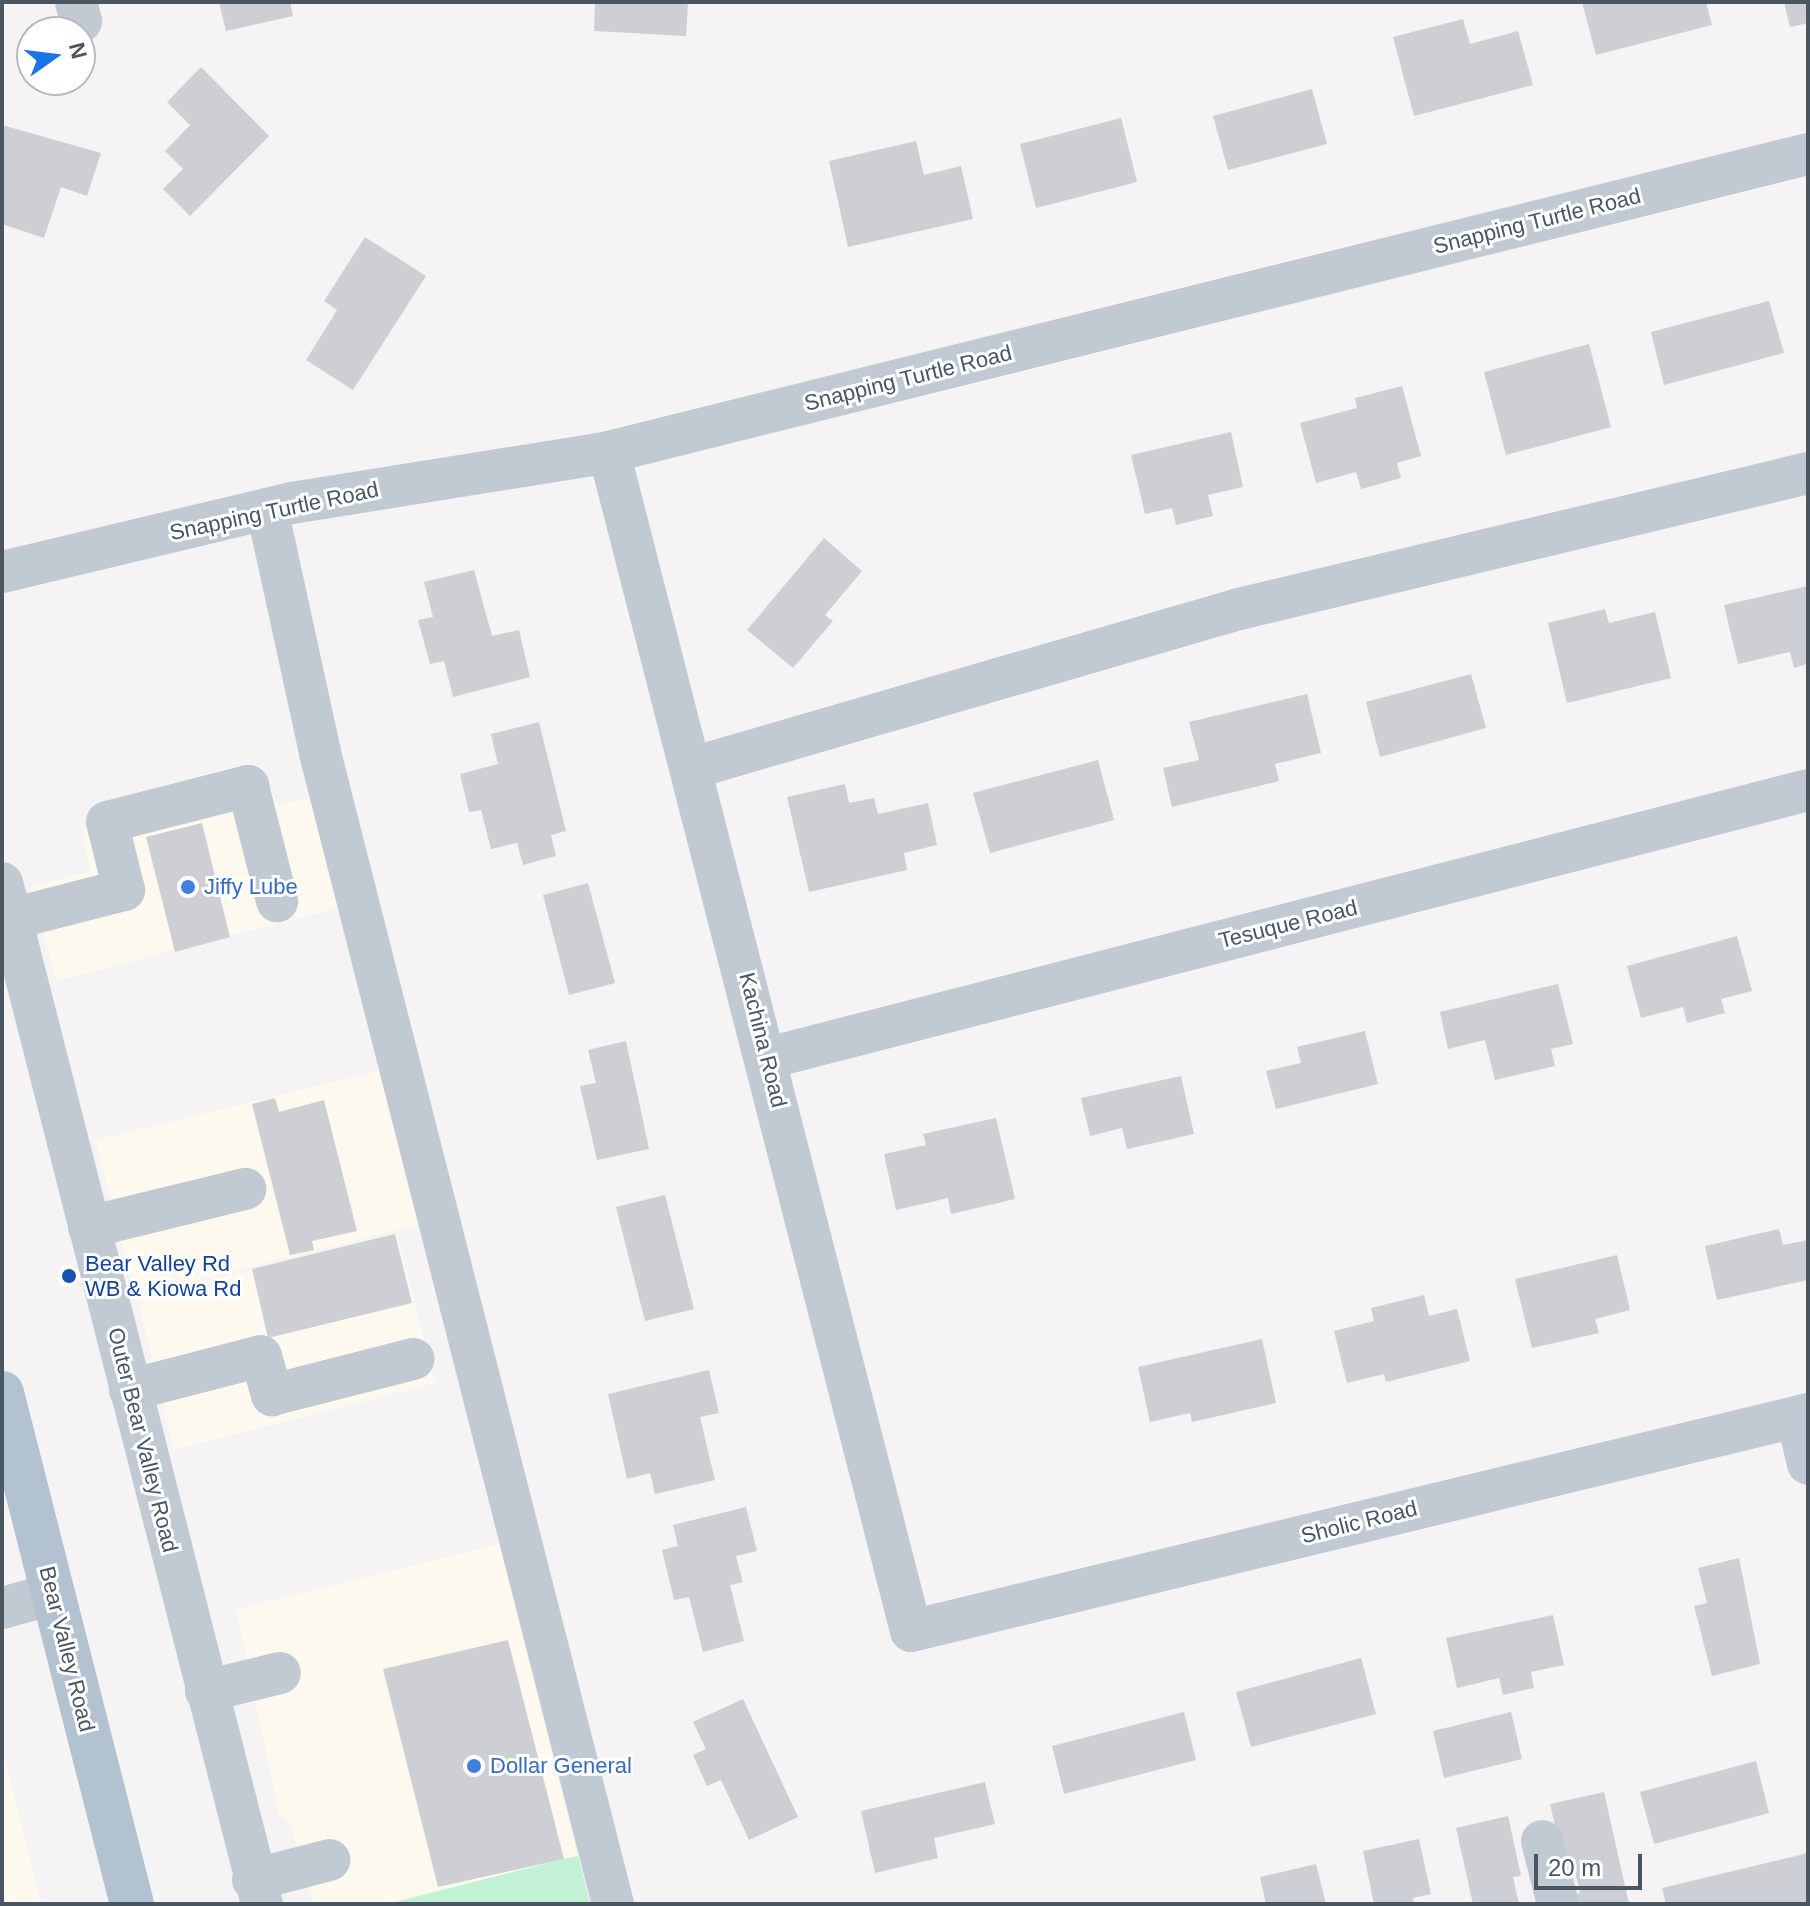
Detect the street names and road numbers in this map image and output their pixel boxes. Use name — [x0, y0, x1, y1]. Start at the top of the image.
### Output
street label: Snapping Turtle Road — [1430, 182, 1644, 260]
street label: Snapping Turtle Road — [801, 339, 1015, 417]
street label: Snapping Turtle Road — [167, 476, 381, 546]
street label: Tesuque Road — [1216, 894, 1360, 954]
street label: Kachina Road — [733, 970, 793, 1110]
street label: Outer Bear Valley Road — [102, 1325, 184, 1555]
street label: Sholic Road — [1298, 1495, 1420, 1549]
street label: Bear Valley Road — [34, 1564, 100, 1734]

